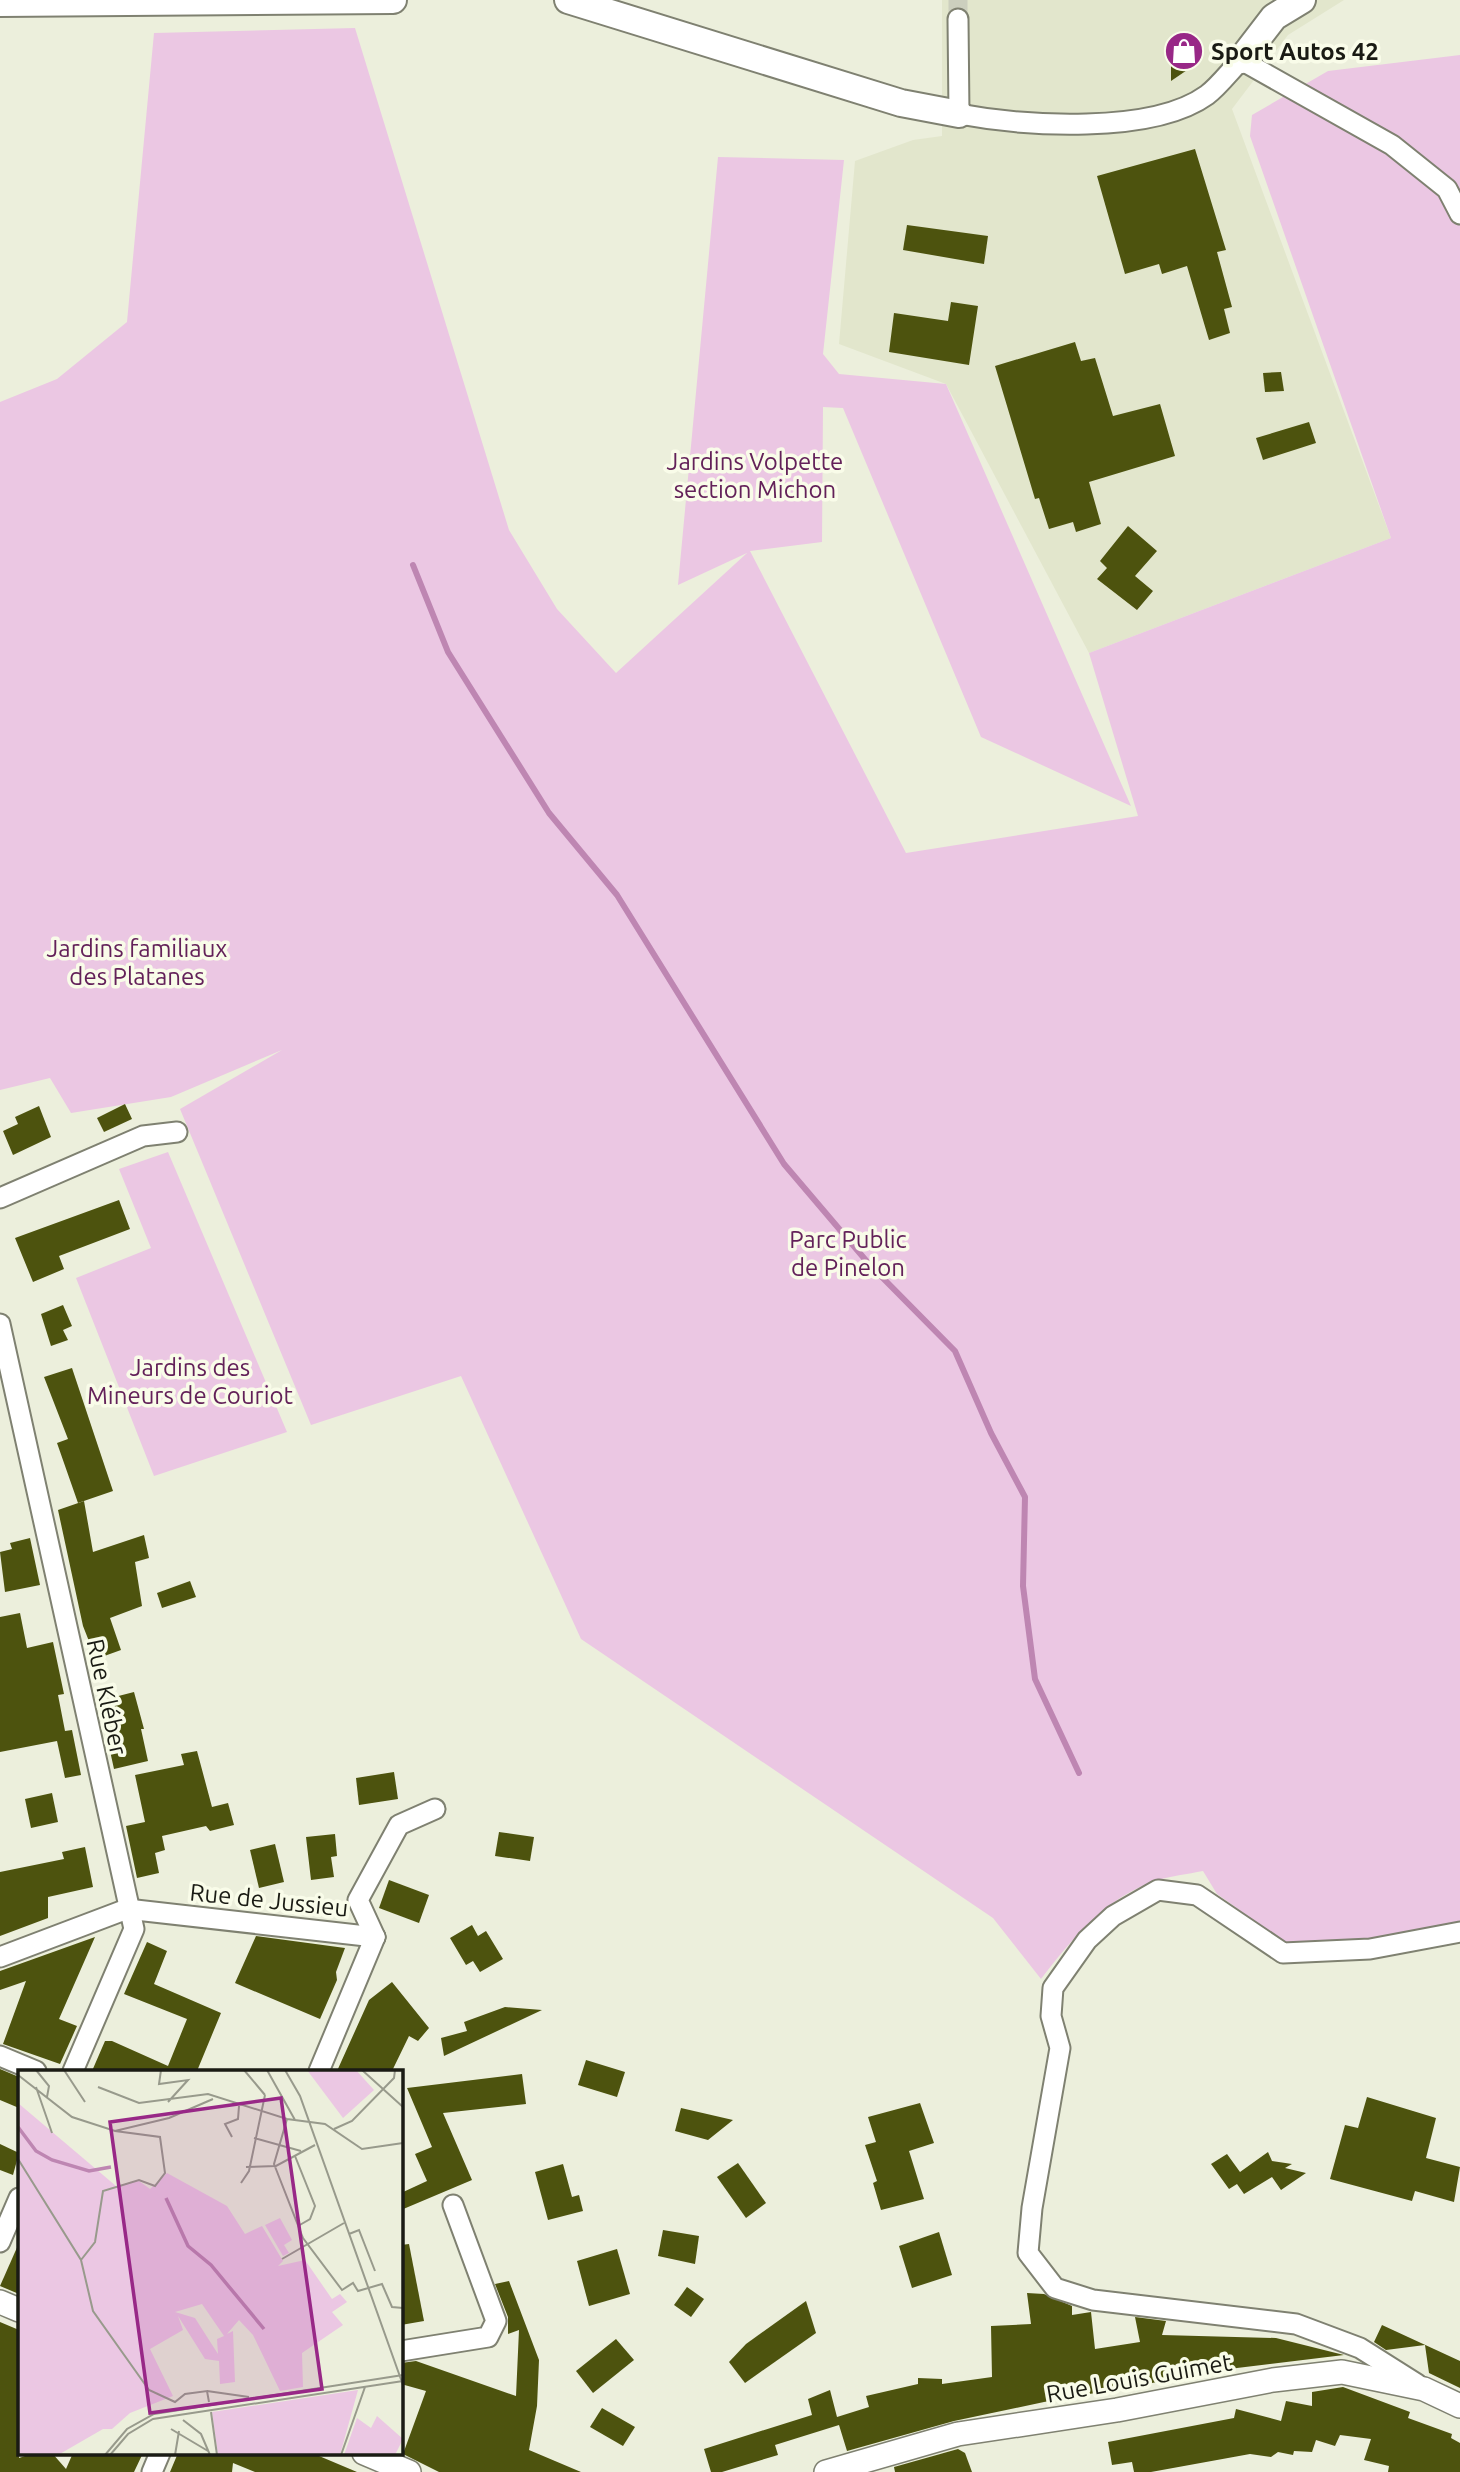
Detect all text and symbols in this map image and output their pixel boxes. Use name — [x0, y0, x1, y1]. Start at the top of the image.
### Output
shop icon: Sport Autos 42 — [1163, 30, 1205, 72]
place label: Sport Autos 42 — [1211, 38, 1379, 65]
park label: Jardins Volpette section Michon — [667, 448, 843, 503]
park label: Jardins familiaux des Platanes — [47, 935, 227, 990]
park label: Parc Public de Pinelon — [789, 1226, 907, 1281]
park label: Jardins des Mineurs de Couriot — [87, 1354, 294, 1409]
street label: Rue Kléber — [82, 1637, 132, 1757]
street label: Rue de Jussieu — [188, 1878, 350, 1922]
inset map — [18, 2070, 402, 2454]
street label: Rue Louis Guimet — [1044, 2348, 1234, 2408]

